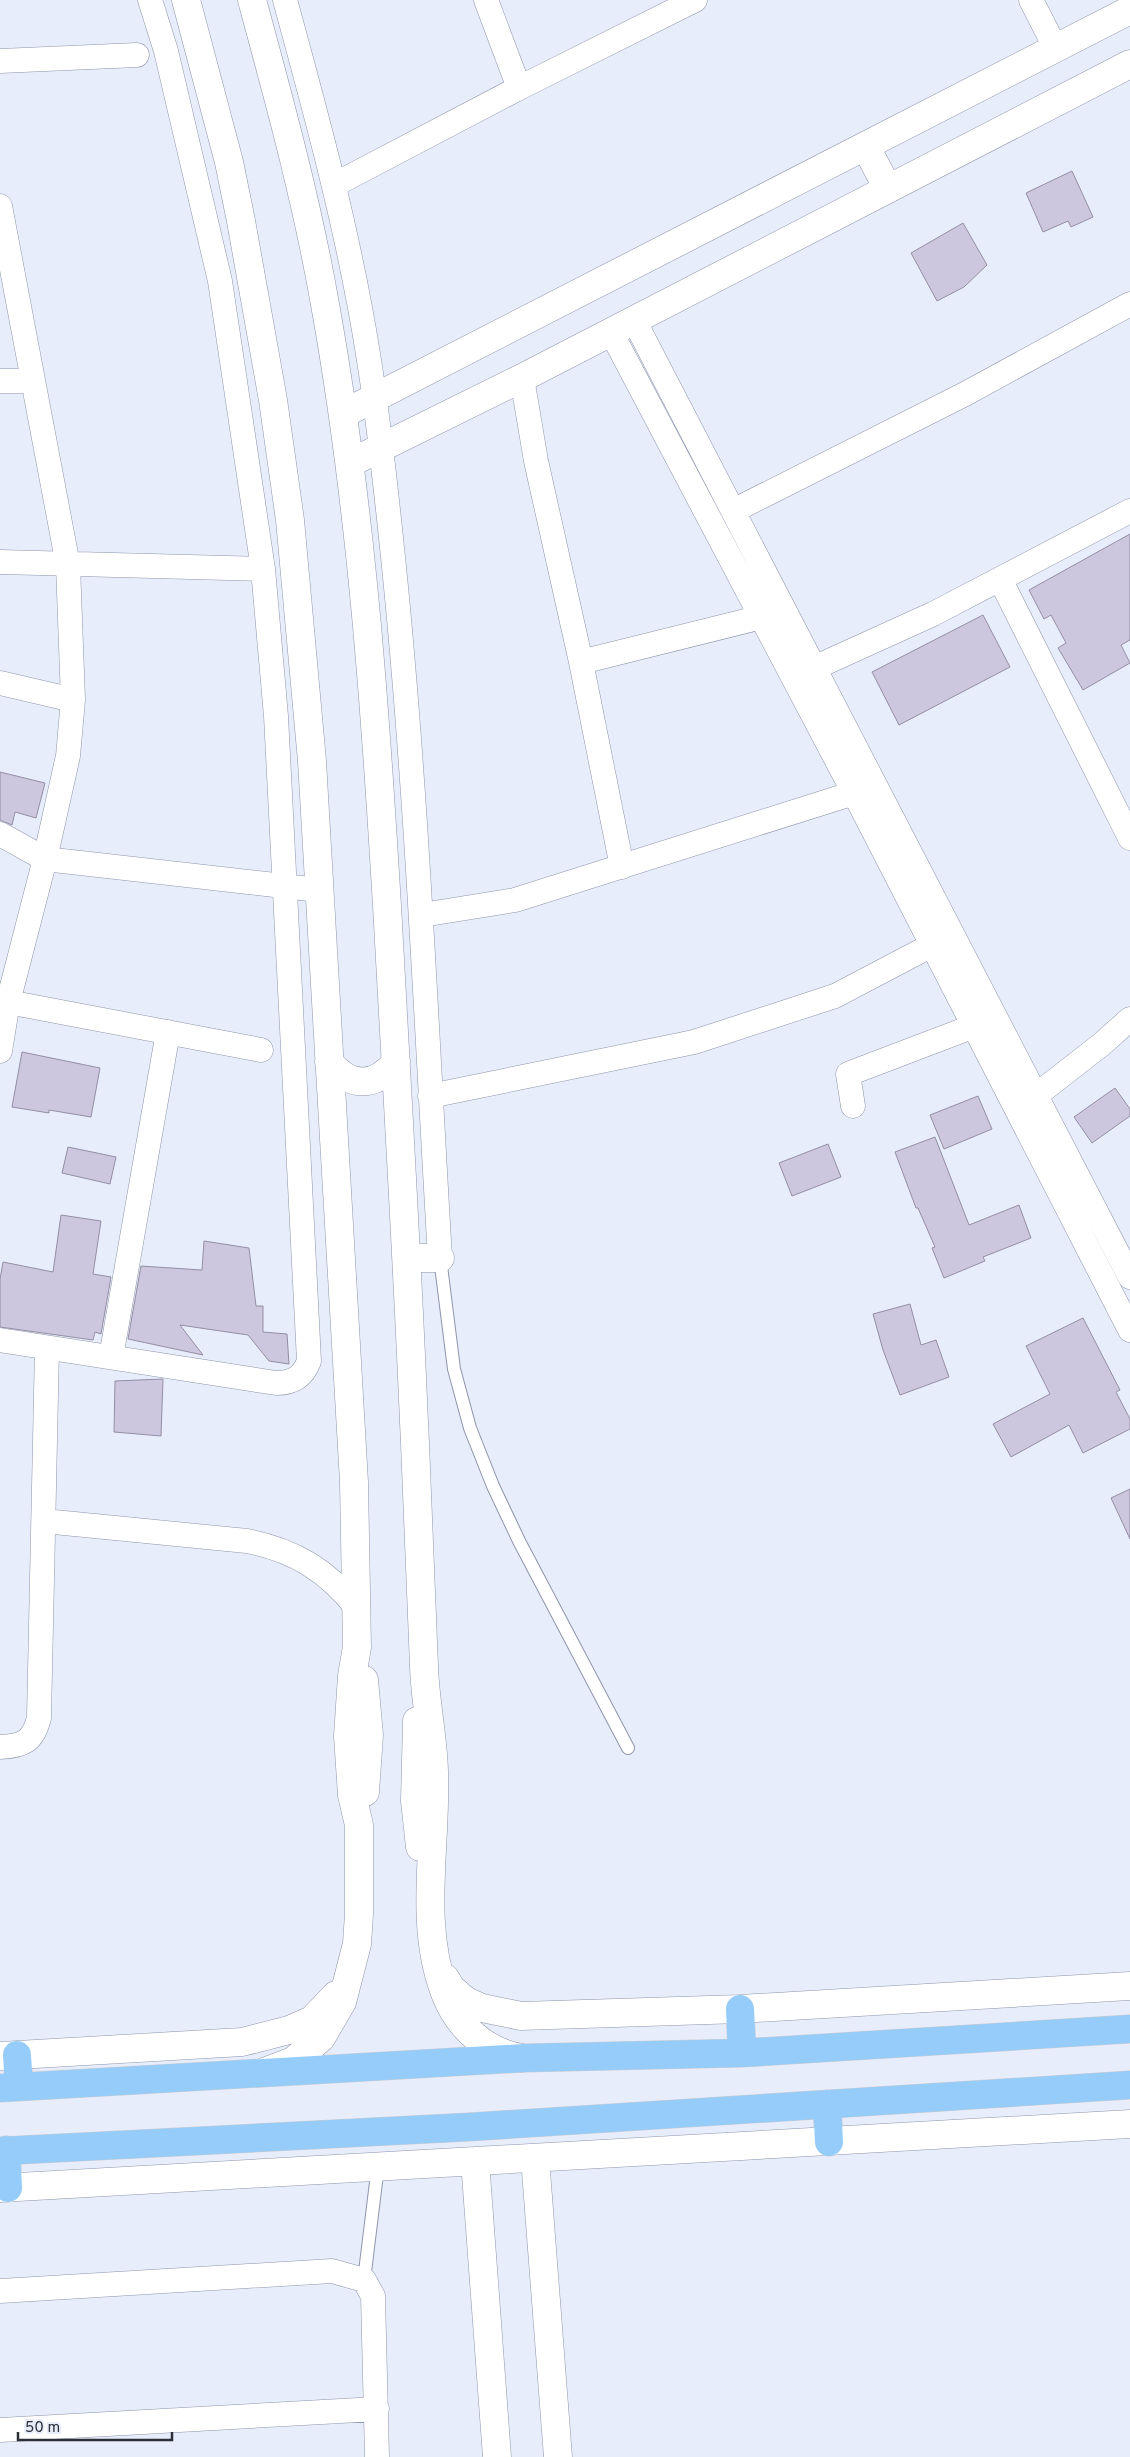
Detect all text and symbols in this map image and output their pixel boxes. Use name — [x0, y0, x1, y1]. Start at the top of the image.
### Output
scale bar — [18, 2410, 171, 2442]
text: 50 m — [25, 2419, 60, 2438]

